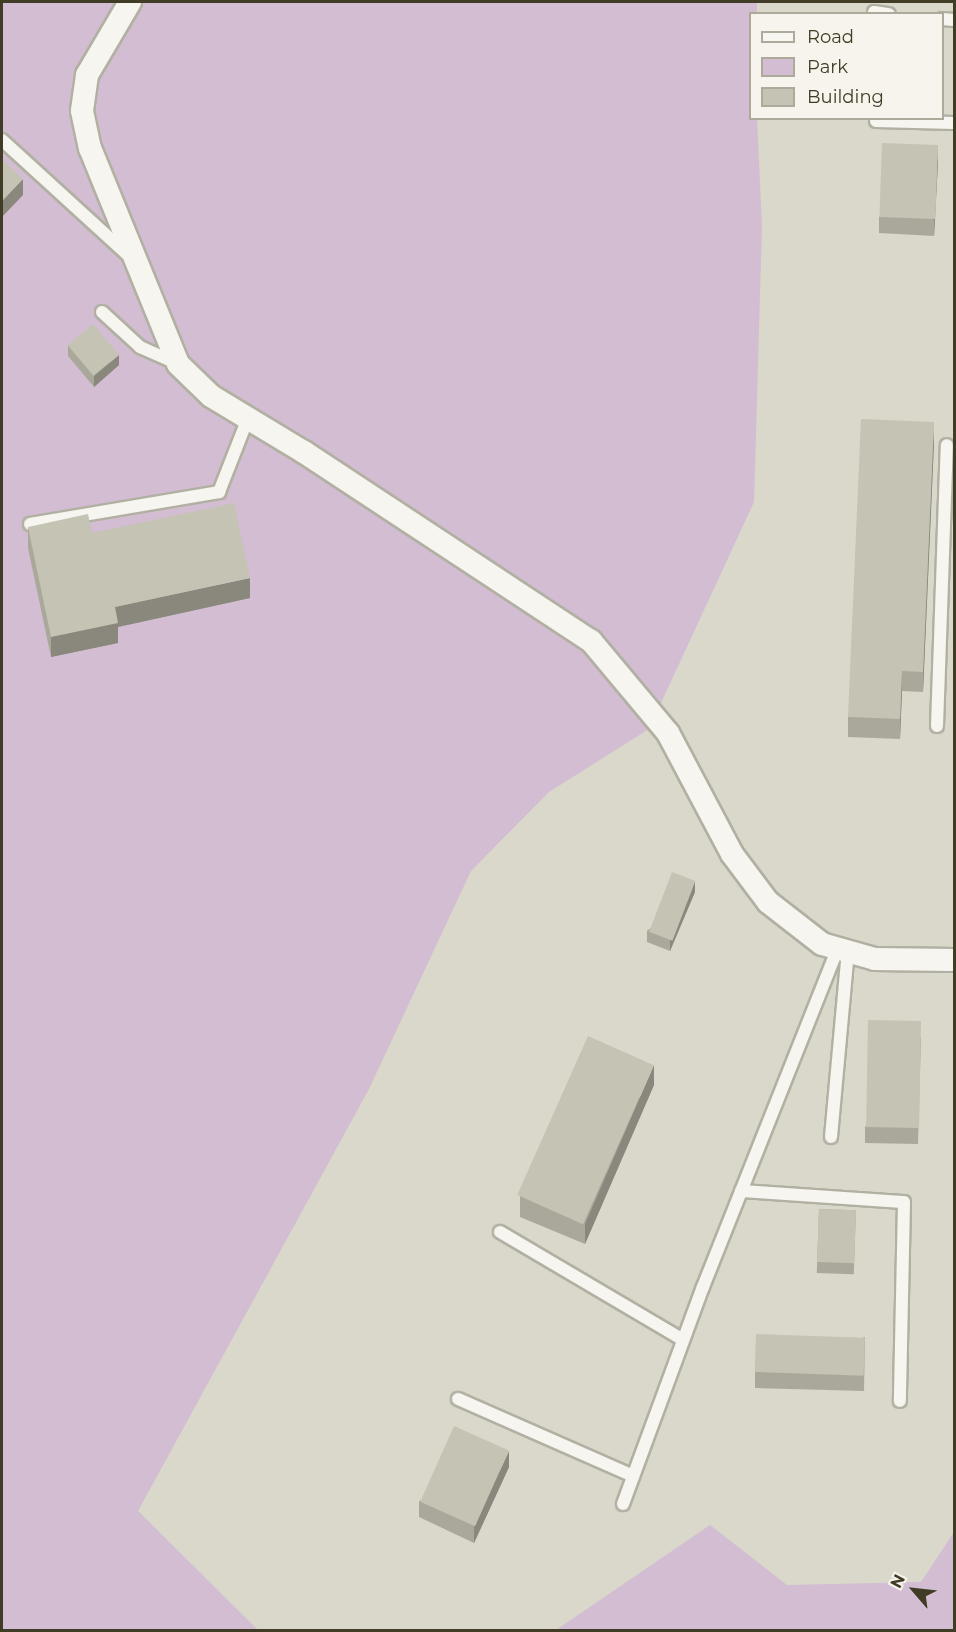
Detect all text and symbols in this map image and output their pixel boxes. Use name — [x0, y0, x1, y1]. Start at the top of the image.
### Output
legend — [749, 12, 944, 120]
text: Road — [807, 26, 854, 48]
text: Park — [807, 56, 848, 78]
text: Building — [807, 86, 884, 108]
north arrow — [884, 1560, 944, 1620]
text: N — [886, 1571, 909, 1591]

